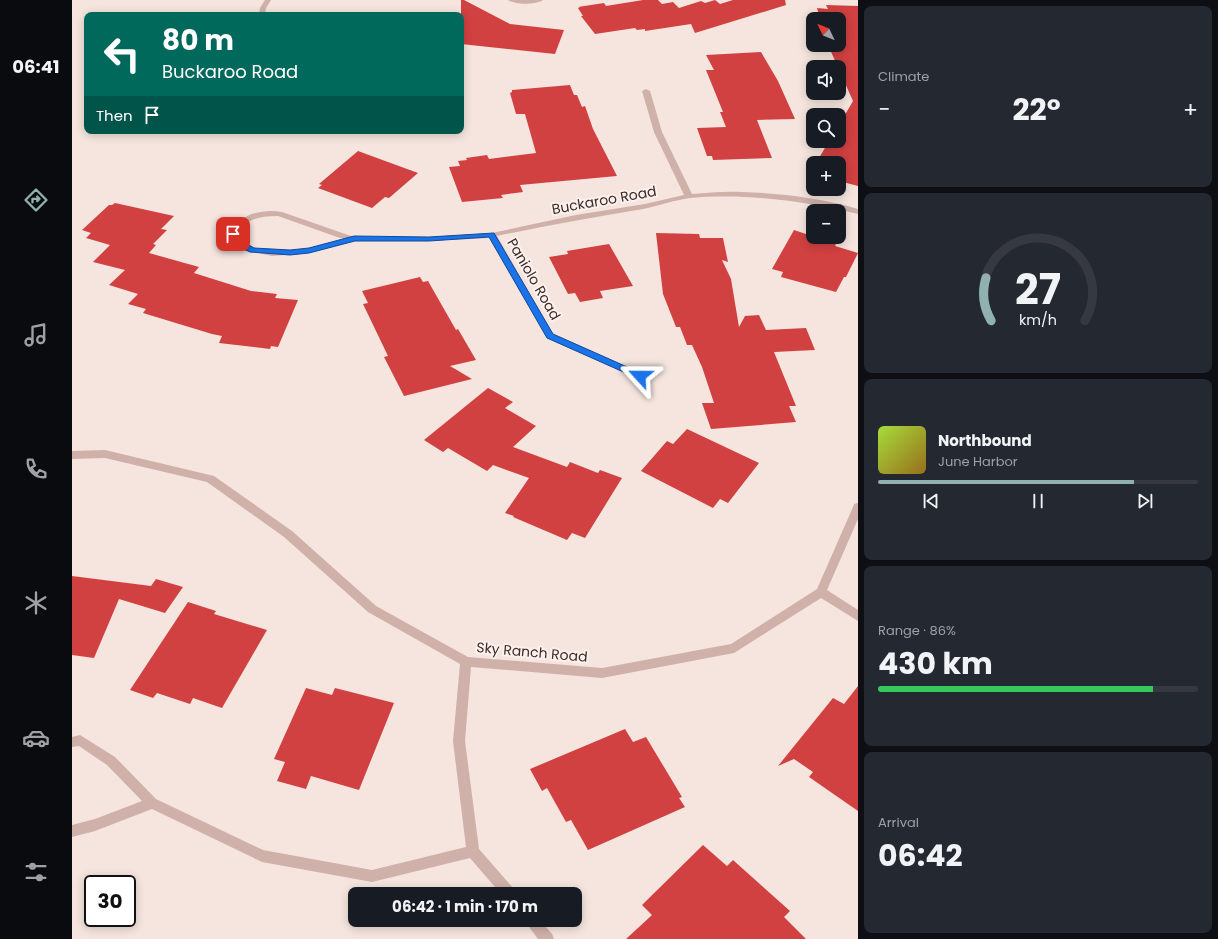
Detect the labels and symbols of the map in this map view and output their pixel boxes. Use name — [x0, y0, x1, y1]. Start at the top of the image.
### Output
north arrow — [806, 12, 846, 52]
street label: Buckaroo Road — [550, 181, 658, 219]
pin — [216, 217, 250, 251]
street label: Paniolo Road — [502, 234, 566, 324]
position arrow — [619, 355, 661, 397]
street label: Sky Ranch Road — [476, 637, 588, 667]
speed limit sign: 30 — [84, 875, 136, 927]

